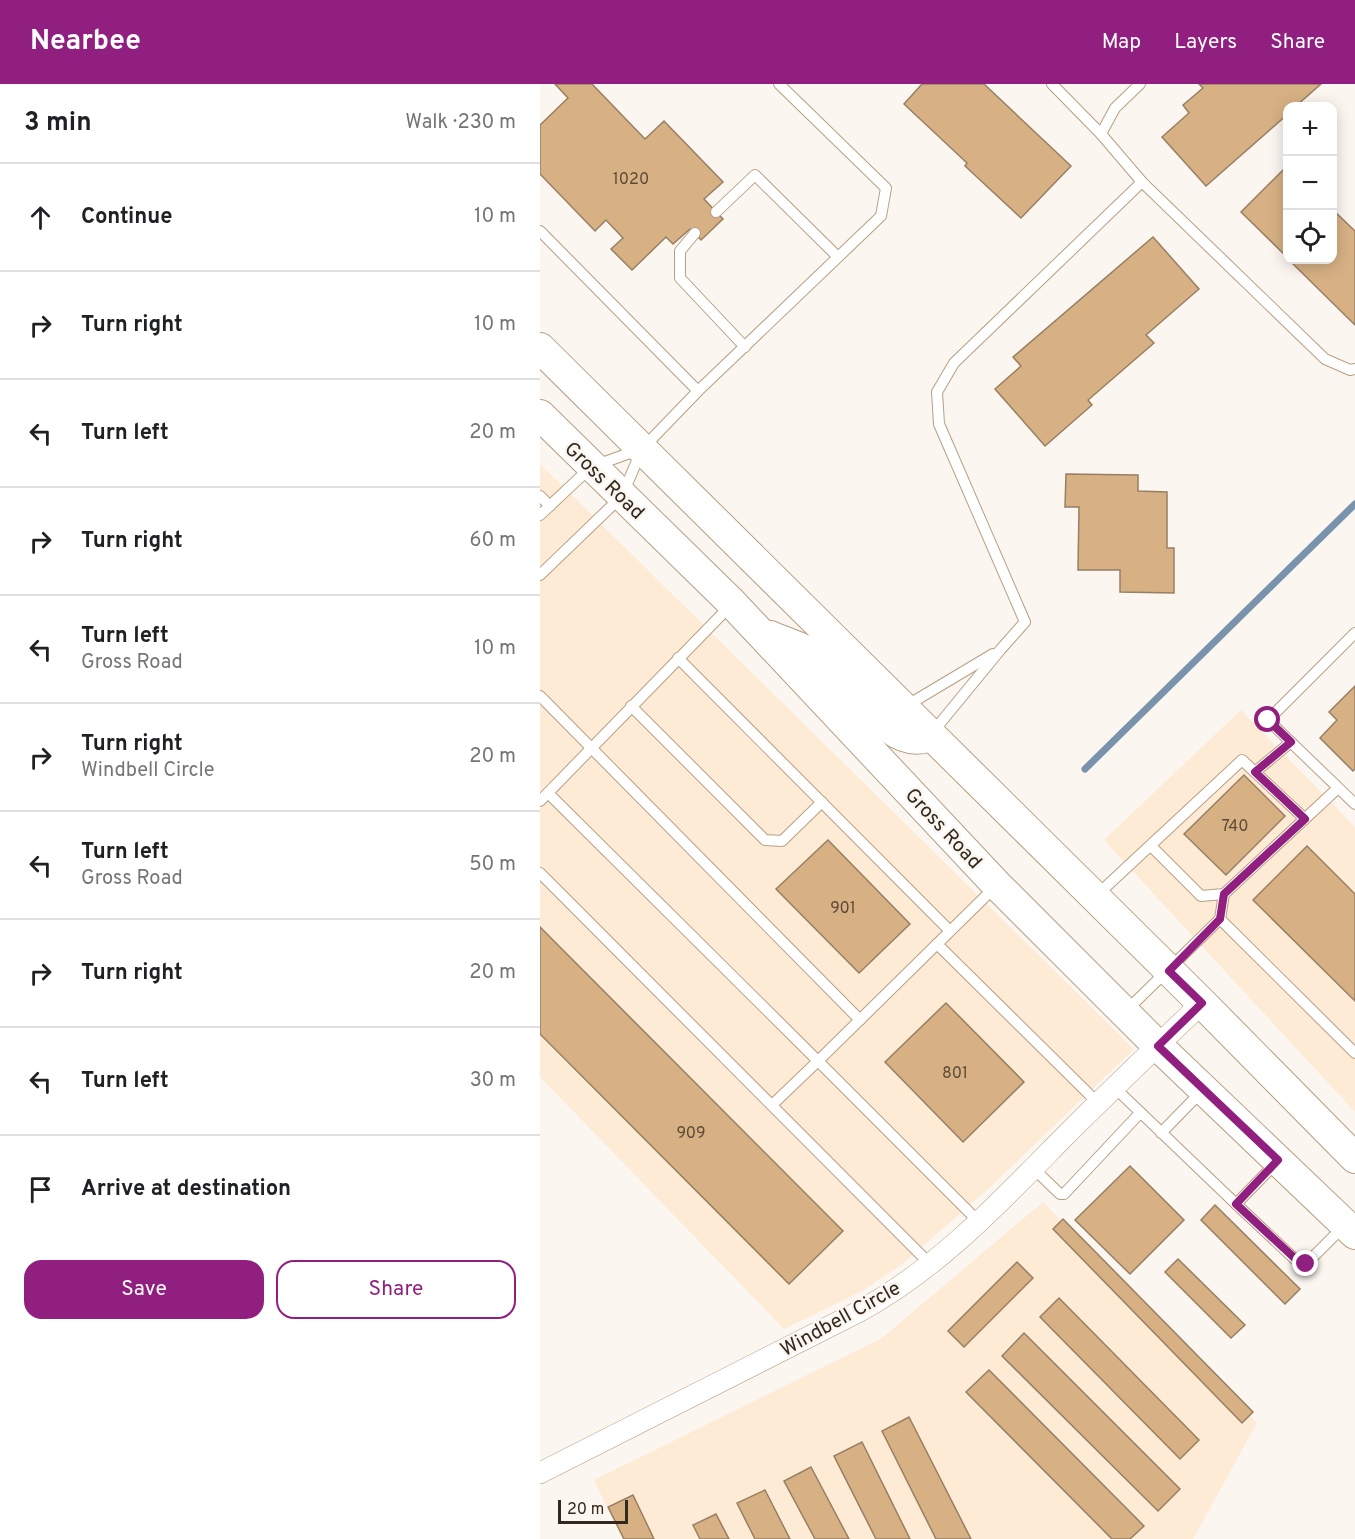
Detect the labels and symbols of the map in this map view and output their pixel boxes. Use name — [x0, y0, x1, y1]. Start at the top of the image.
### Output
house number: 1020 — [613, 170, 649, 190]
street label: Gross Road — [558, 437, 649, 526]
route start — [1254, 706, 1280, 732]
street label: Gross Road — [898, 783, 987, 875]
house number: 740 — [1222, 817, 1248, 837]
house number: 901 — [830, 899, 856, 919]
house number: 801 — [942, 1064, 968, 1084]
house number: 909 — [676, 1124, 706, 1144]
route end — [1292, 1250, 1318, 1276]
street label: Windbell Circle — [776, 1276, 906, 1363]
scale bar — [558, 1497, 628, 1524]

